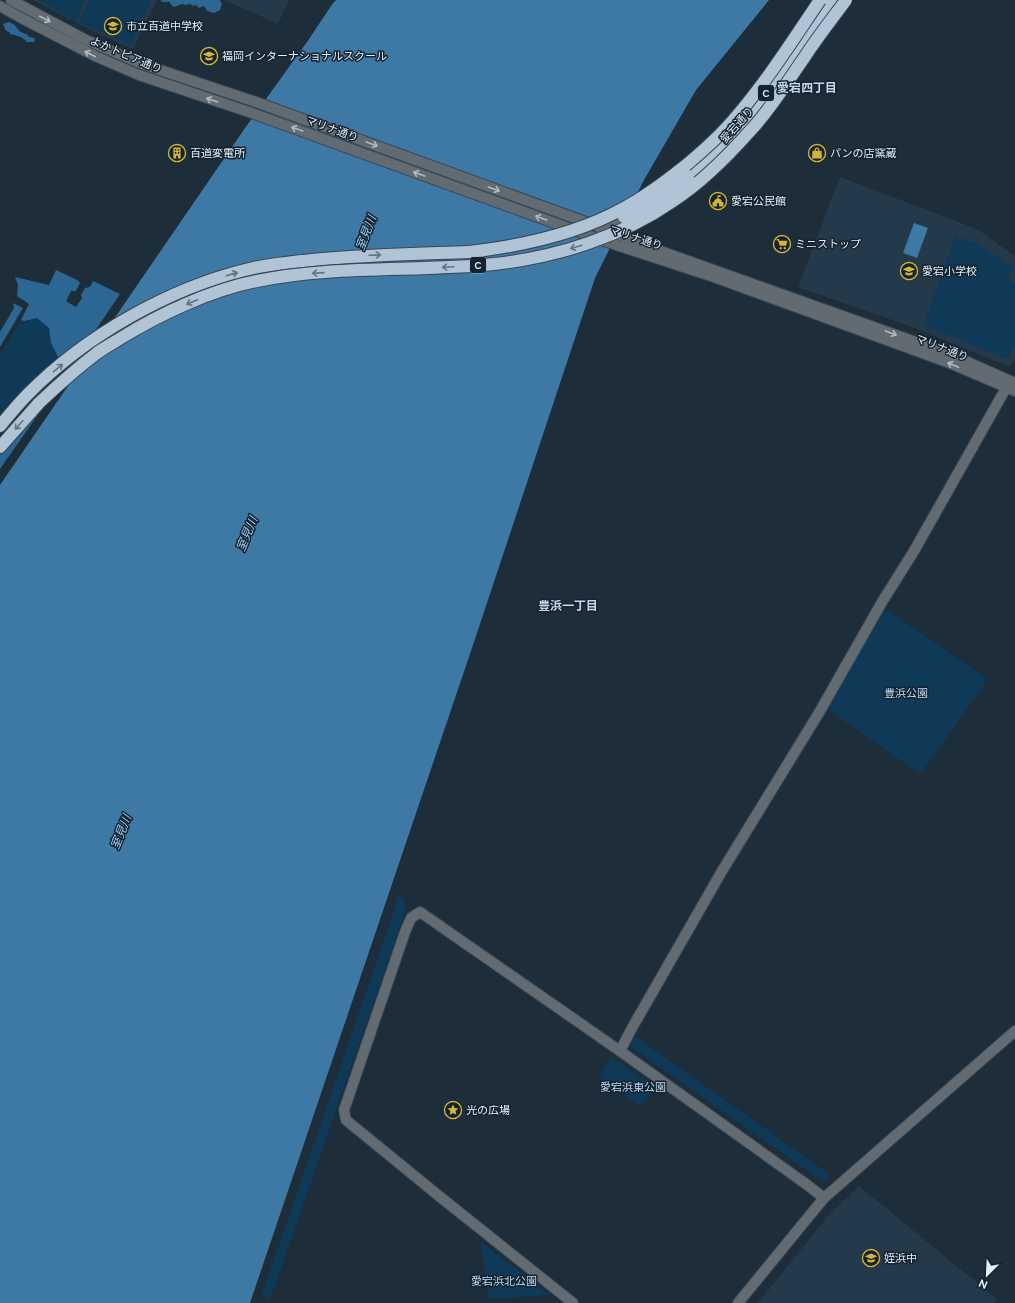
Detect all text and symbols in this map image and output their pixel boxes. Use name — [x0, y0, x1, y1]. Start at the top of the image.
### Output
one-way arrow — [39, 16, 51, 23]
school or university icon: 市立百道中学校 — [103, 16, 123, 36]
place label: 市立百道中学校 — [126, 20, 203, 33]
street label: よかトピア通り — [88, 34, 164, 76]
school or university icon: 福岡インターナショナルスクール — [199, 46, 219, 66]
one-way arrow — [85, 49, 97, 57]
place label: 福岡インターナショナルスクール — [222, 50, 387, 63]
district label: 愛宕四丁目 — [777, 81, 837, 95]
road number: C — [758, 85, 774, 101]
one-way arrow — [206, 95, 218, 103]
street label: 愛宕通り — [717, 104, 757, 146]
street label: マリナ通り — [304, 113, 360, 145]
one-way arrow — [291, 125, 303, 133]
one-way arrow — [365, 141, 377, 149]
building icon: 百道変電所 — [167, 143, 187, 163]
shop icon: パンの店窯蔵 — [807, 143, 827, 163]
place label: 百道変電所 — [190, 147, 246, 160]
place label: パンの店窯蔵 — [830, 147, 897, 160]
one-way arrow — [413, 169, 425, 177]
one-way arrow — [487, 186, 500, 193]
public building icon: 愛宕公民館 — [708, 191, 728, 211]
place label: 愛宕公民館 — [731, 195, 786, 208]
water label: 室見川 — [353, 212, 380, 252]
one-way arrow — [536, 213, 548, 221]
street label: マリナ通り — [608, 223, 664, 253]
supermarket icon: ミニストップ — [772, 234, 792, 254]
place label: ミニストップ — [795, 238, 861, 251]
one-way arrow — [569, 244, 582, 251]
one-way arrow — [368, 252, 381, 259]
road number: C — [470, 257, 486, 273]
school or university icon: 愛宕小学校 — [899, 261, 919, 281]
one-way arrow — [442, 263, 455, 270]
place label: 愛宕小学校 — [922, 265, 977, 278]
one-way arrow — [312, 269, 325, 276]
one-way arrow — [226, 270, 239, 277]
one-way arrow — [186, 299, 198, 307]
one-way arrow — [884, 330, 897, 337]
street label: マリナ通り — [914, 332, 970, 364]
one-way arrow — [948, 360, 960, 368]
one-way arrow — [52, 363, 63, 372]
one-way arrow — [14, 420, 24, 430]
water label: 室見川 — [234, 513, 261, 553]
district label: 豊浜一丁目 — [538, 599, 598, 613]
park label: 豊浜公園 — [884, 687, 928, 700]
water label: 室見川 — [108, 811, 135, 851]
park label: 愛宕浜東公園 — [600, 1081, 666, 1094]
place icon: 光の広場 — [443, 1100, 463, 1120]
place label: 光の広場 — [466, 1104, 510, 1117]
school or university icon: 姪浜中 — [861, 1248, 881, 1268]
place label: 姪浜中 — [884, 1252, 917, 1265]
north arrow — [967, 1255, 1007, 1295]
park label: 愛宕浜北公園 — [471, 1275, 537, 1288]
text: N — [977, 1276, 990, 1291]

